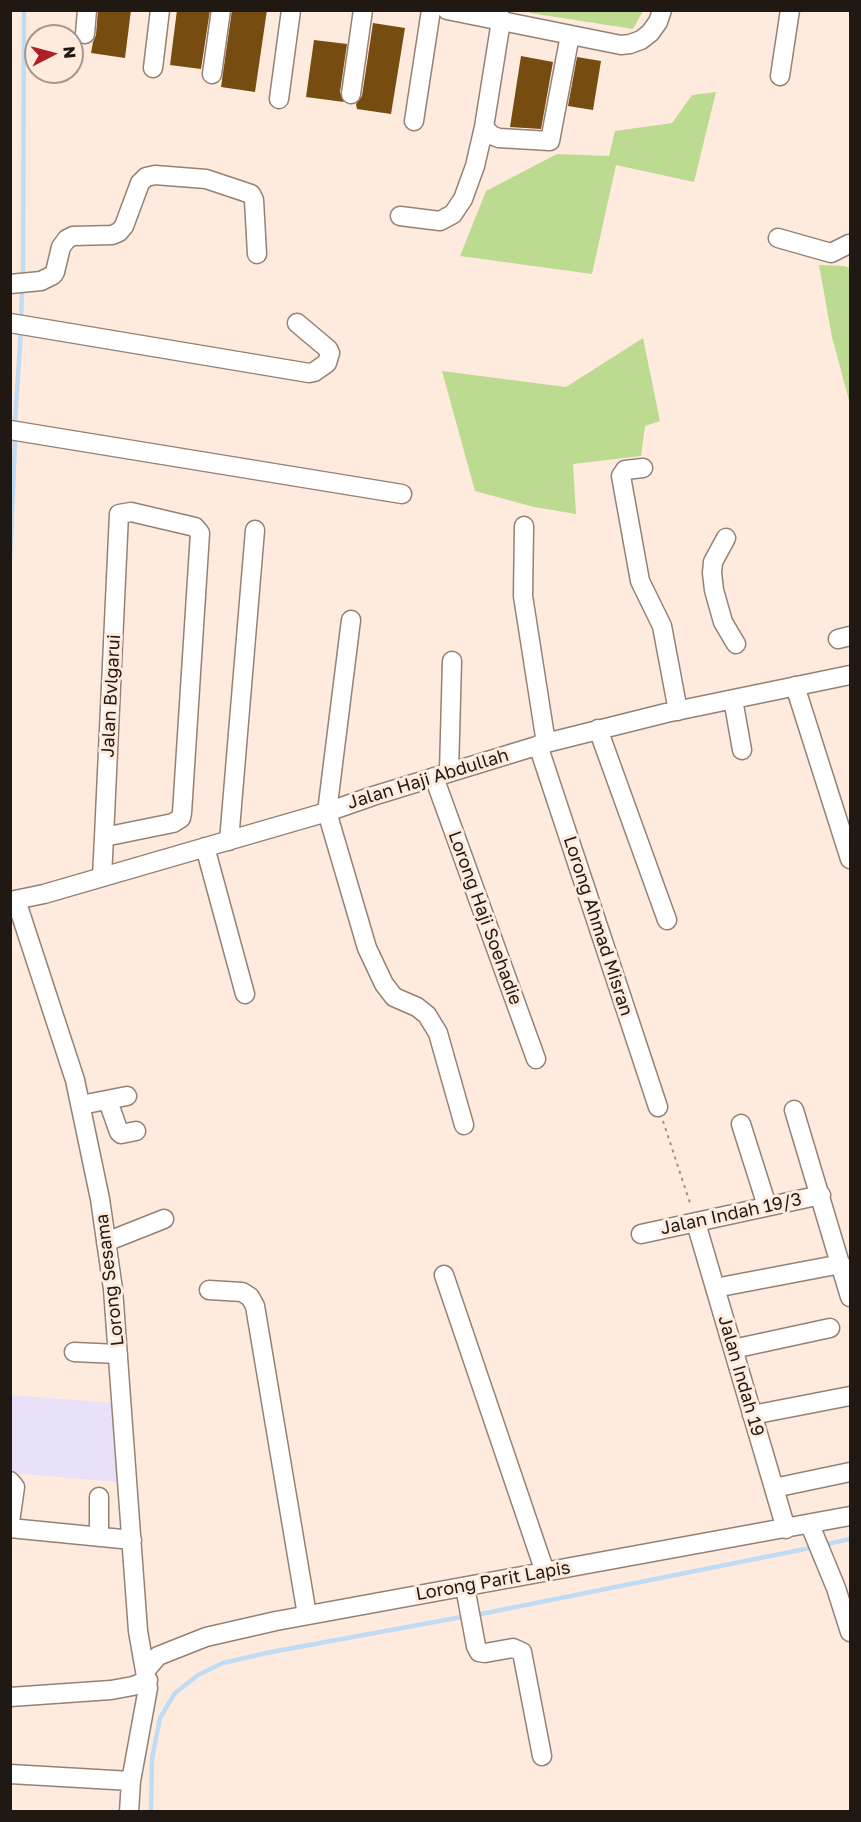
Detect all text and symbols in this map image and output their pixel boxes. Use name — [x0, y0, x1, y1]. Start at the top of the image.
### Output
north arrow — [24, 24, 84, 84]
text: N — [59, 45, 80, 59]
street label: Jalan Bvlgarui — [97, 634, 125, 758]
street label: Jalan Haji Abdullah — [345, 744, 511, 814]
street label: Lorong Haji Soehadie — [443, 828, 527, 1008]
street label: Lorong Ahmad Misran — [559, 833, 637, 1019]
street label: Jalan Indah 19/3 — [658, 1188, 804, 1240]
street label: Lorong Sesama — [91, 1213, 129, 1347]
street label: Jalan Indah 19 — [713, 1313, 769, 1439]
street label: Lorong Parit Lapis — [414, 1557, 572, 1605]

